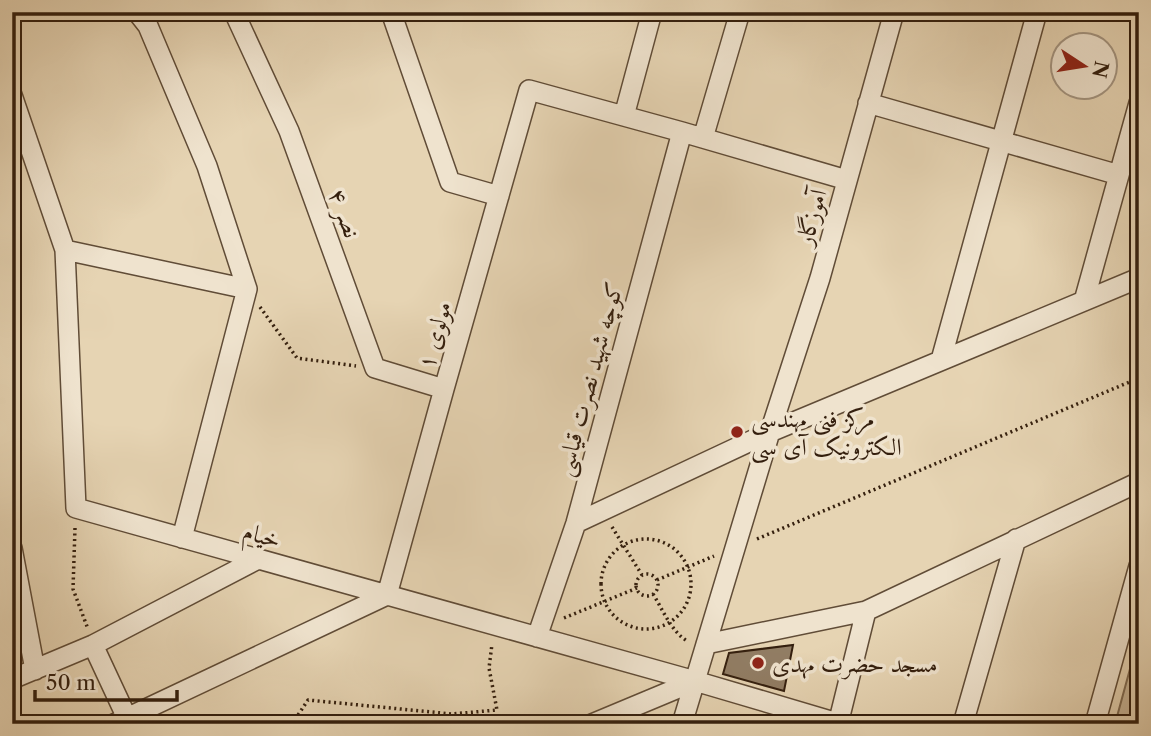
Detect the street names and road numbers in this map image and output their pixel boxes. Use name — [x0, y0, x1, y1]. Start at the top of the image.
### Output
street label: آموزگار — [789, 183, 835, 251]
street label: نصر ۴ — [321, 184, 367, 242]
street label: کوچه شهید نصرت قیاسی — [549, 279, 632, 480]
street label: مولوی ۱ — [411, 298, 458, 372]
street label: خیام — [238, 516, 284, 561]

